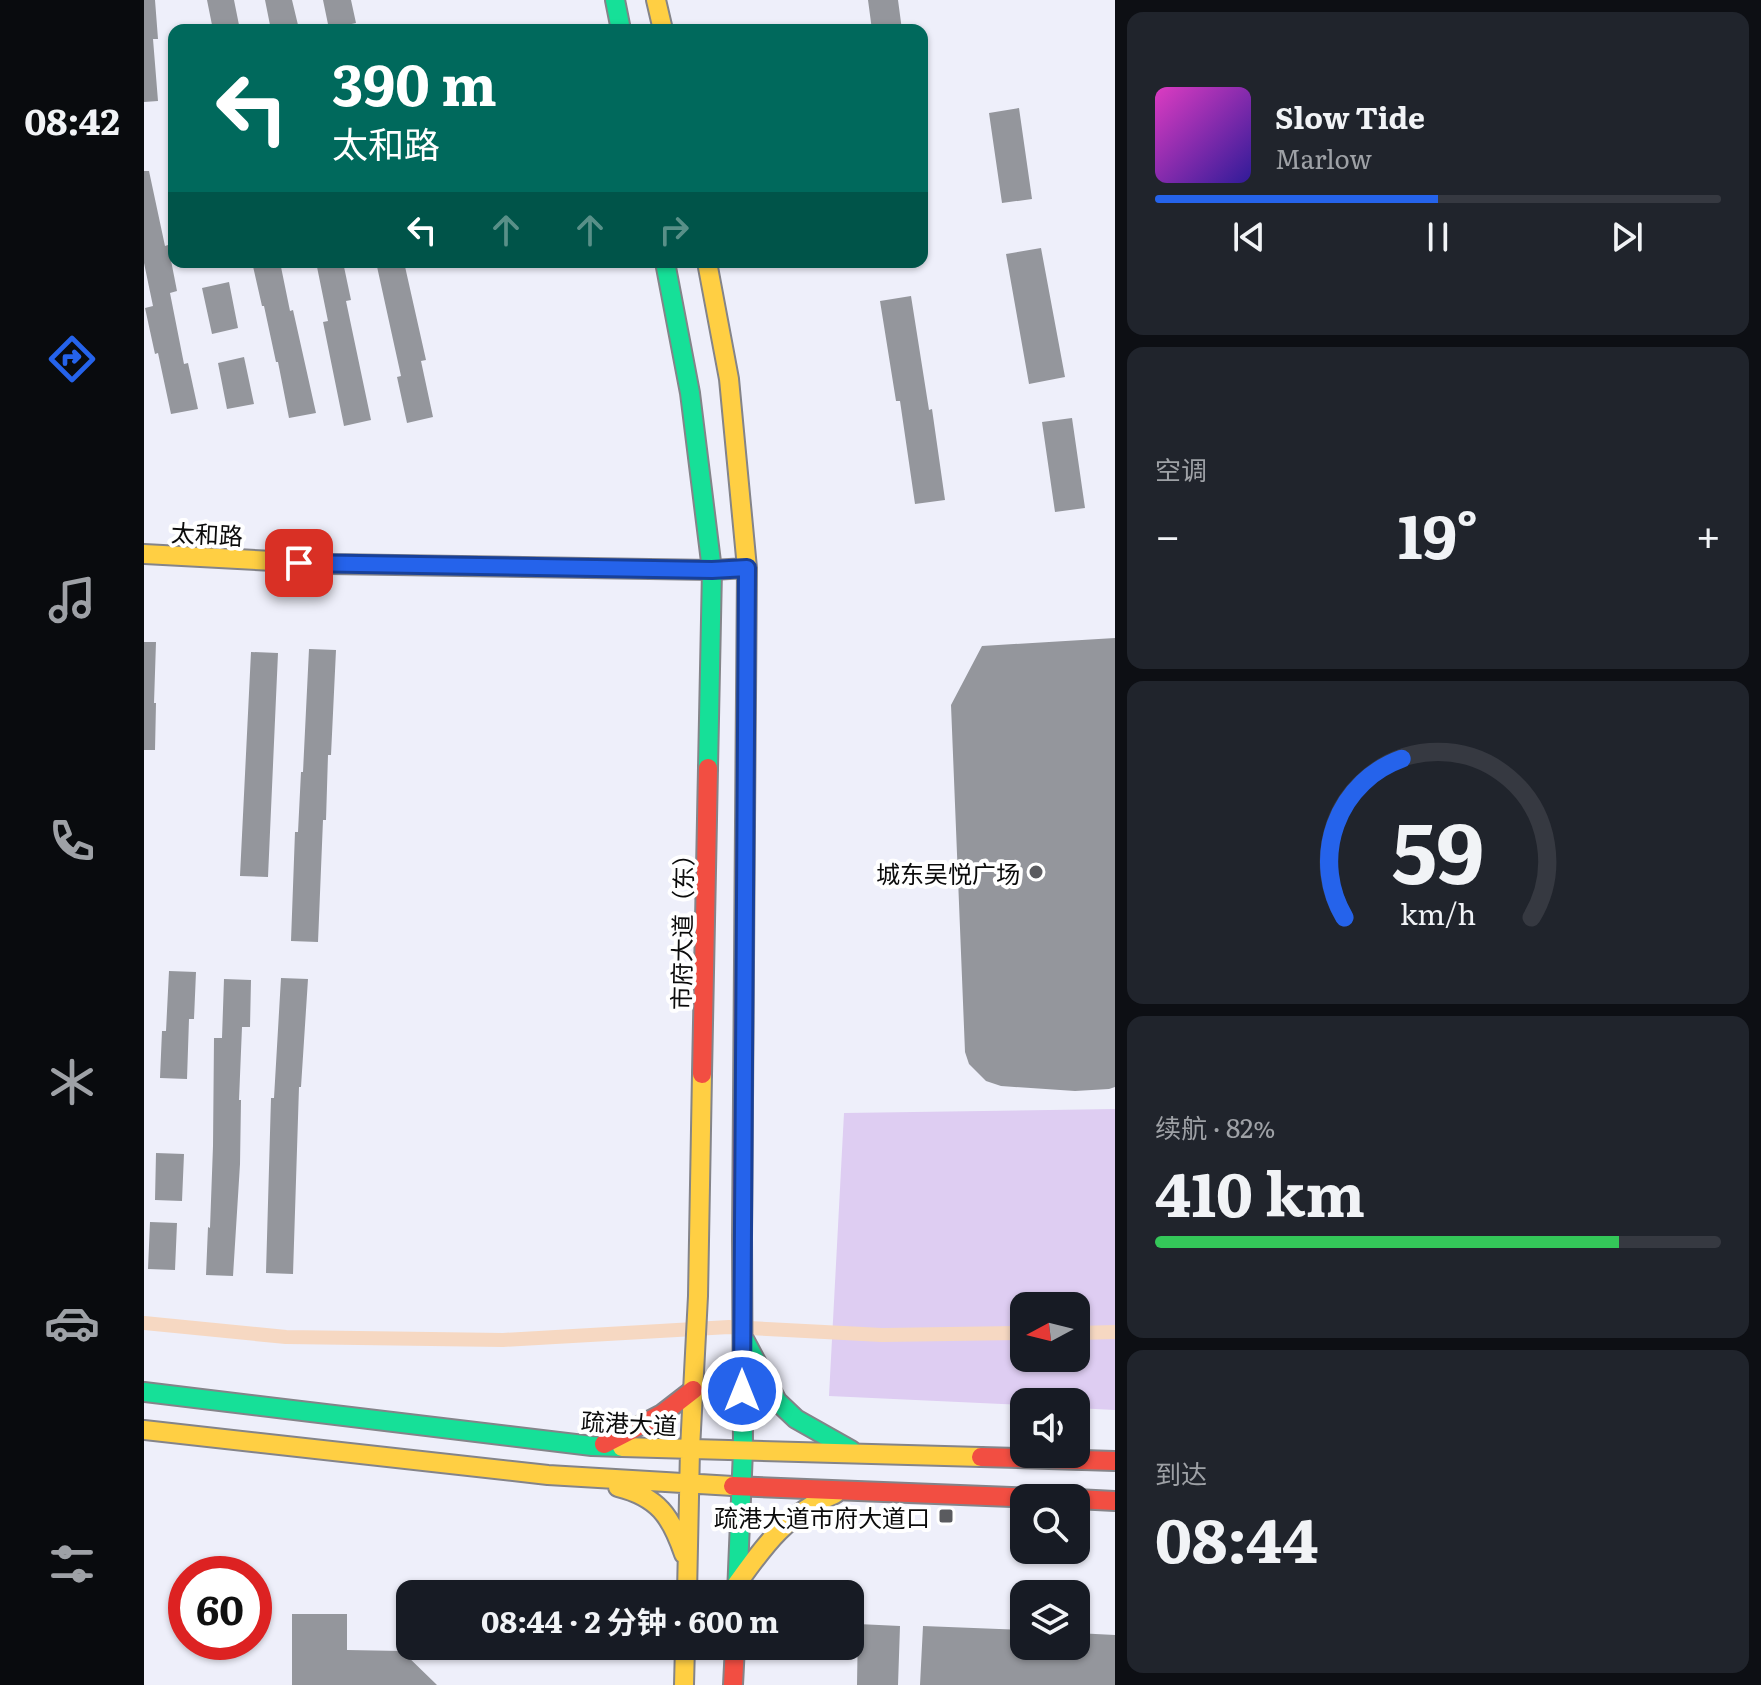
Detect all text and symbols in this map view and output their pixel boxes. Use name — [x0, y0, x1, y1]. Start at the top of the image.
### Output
text: 390 m — [332, 40, 497, 123]
icon: left — [200, 56, 304, 160]
text: 08:42 — [24, 93, 120, 146]
text: Slow Tide — [1275, 94, 1425, 138]
text: 太和路 — [332, 116, 440, 169]
text: Marlow — [1275, 138, 1372, 177]
icon: left — [400, 208, 444, 252]
icon: ahead — [484, 208, 528, 252]
icon: ahead — [568, 208, 612, 252]
icon: right — [652, 208, 696, 252]
icon: previous — [1227, 215, 1271, 259]
icon: pause — [1416, 215, 1460, 259]
icon: next — [1605, 215, 1649, 259]
icon: directions — [44, 331, 100, 387]
text: 空调 — [1155, 449, 1207, 488]
text: 19° — [1398, 488, 1478, 577]
text: − — [1155, 500, 1181, 566]
text: + — [1695, 500, 1721, 566]
street label: 太和路 — [170, 514, 244, 552]
pin — [265, 529, 333, 597]
icon: arrive — [277, 541, 321, 585]
icon: music — [44, 572, 100, 628]
text: 59 — [1392, 786, 1484, 910]
icon: phone — [44, 813, 100, 869]
street label: 市府大道（东） — [662, 842, 700, 1010]
place label: 城东吴悦广场 — [876, 855, 1020, 890]
marker: 城东吴悦广场 — [1027, 863, 1045, 881]
text: km/h — [1400, 892, 1476, 935]
icon: climate — [44, 1054, 100, 1110]
text: 续航 · 82% — [1155, 1107, 1275, 1146]
text: 410 km — [1155, 1146, 1365, 1235]
north arrow — [1010, 1292, 1090, 1372]
map controls — [1010, 1292, 1090, 1660]
icon: car — [44, 1295, 100, 1351]
position arrow — [700, 1349, 784, 1433]
button: sound — [1010, 1388, 1090, 1468]
street label: 疏港大道 — [580, 1402, 678, 1442]
text: 到达 — [1155, 1453, 1207, 1492]
button: search — [1010, 1484, 1090, 1564]
text: 08:44 — [1155, 1492, 1318, 1581]
place label: 疏港大道市府大道口 — [714, 1499, 930, 1534]
marker: 疏港大道市府大道口 — [937, 1507, 955, 1525]
icon: filters — [44, 1536, 100, 1592]
speed limit sign: 60 — [168, 1556, 272, 1660]
button: layers — [1010, 1580, 1090, 1660]
text: 08:44 · 2 分钟 · 600 m — [481, 1598, 779, 1642]

